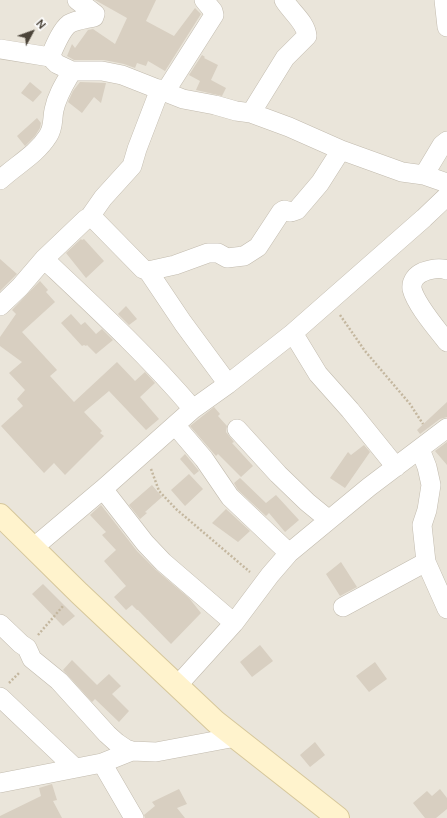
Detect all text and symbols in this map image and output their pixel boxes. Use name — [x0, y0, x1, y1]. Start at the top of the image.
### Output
north arrow — [12, 12, 52, 52]
text: N — [33, 17, 49, 32]

